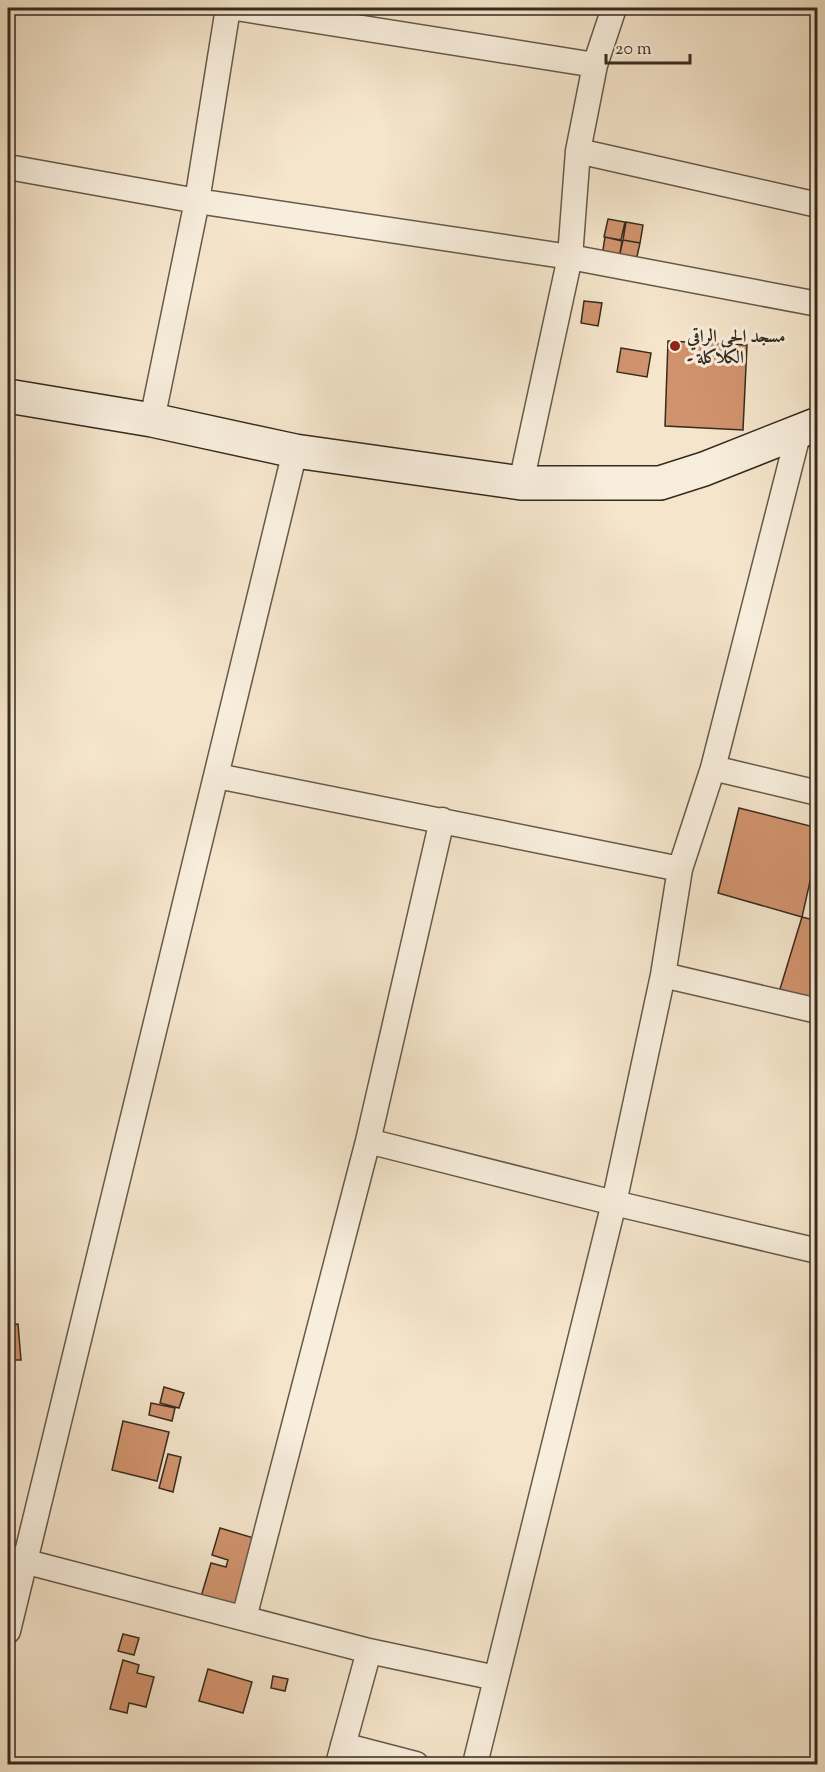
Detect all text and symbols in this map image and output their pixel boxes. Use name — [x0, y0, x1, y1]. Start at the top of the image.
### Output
scale bar — [606, 27, 690, 65]
text: 20 m — [615, 37, 652, 63]
place label: مسجد الحي الراقي - الكلاكلة — [686, 325, 786, 372]
marker: مسجد الحي الراقي - الكلاكلة — [668, 339, 682, 353]

